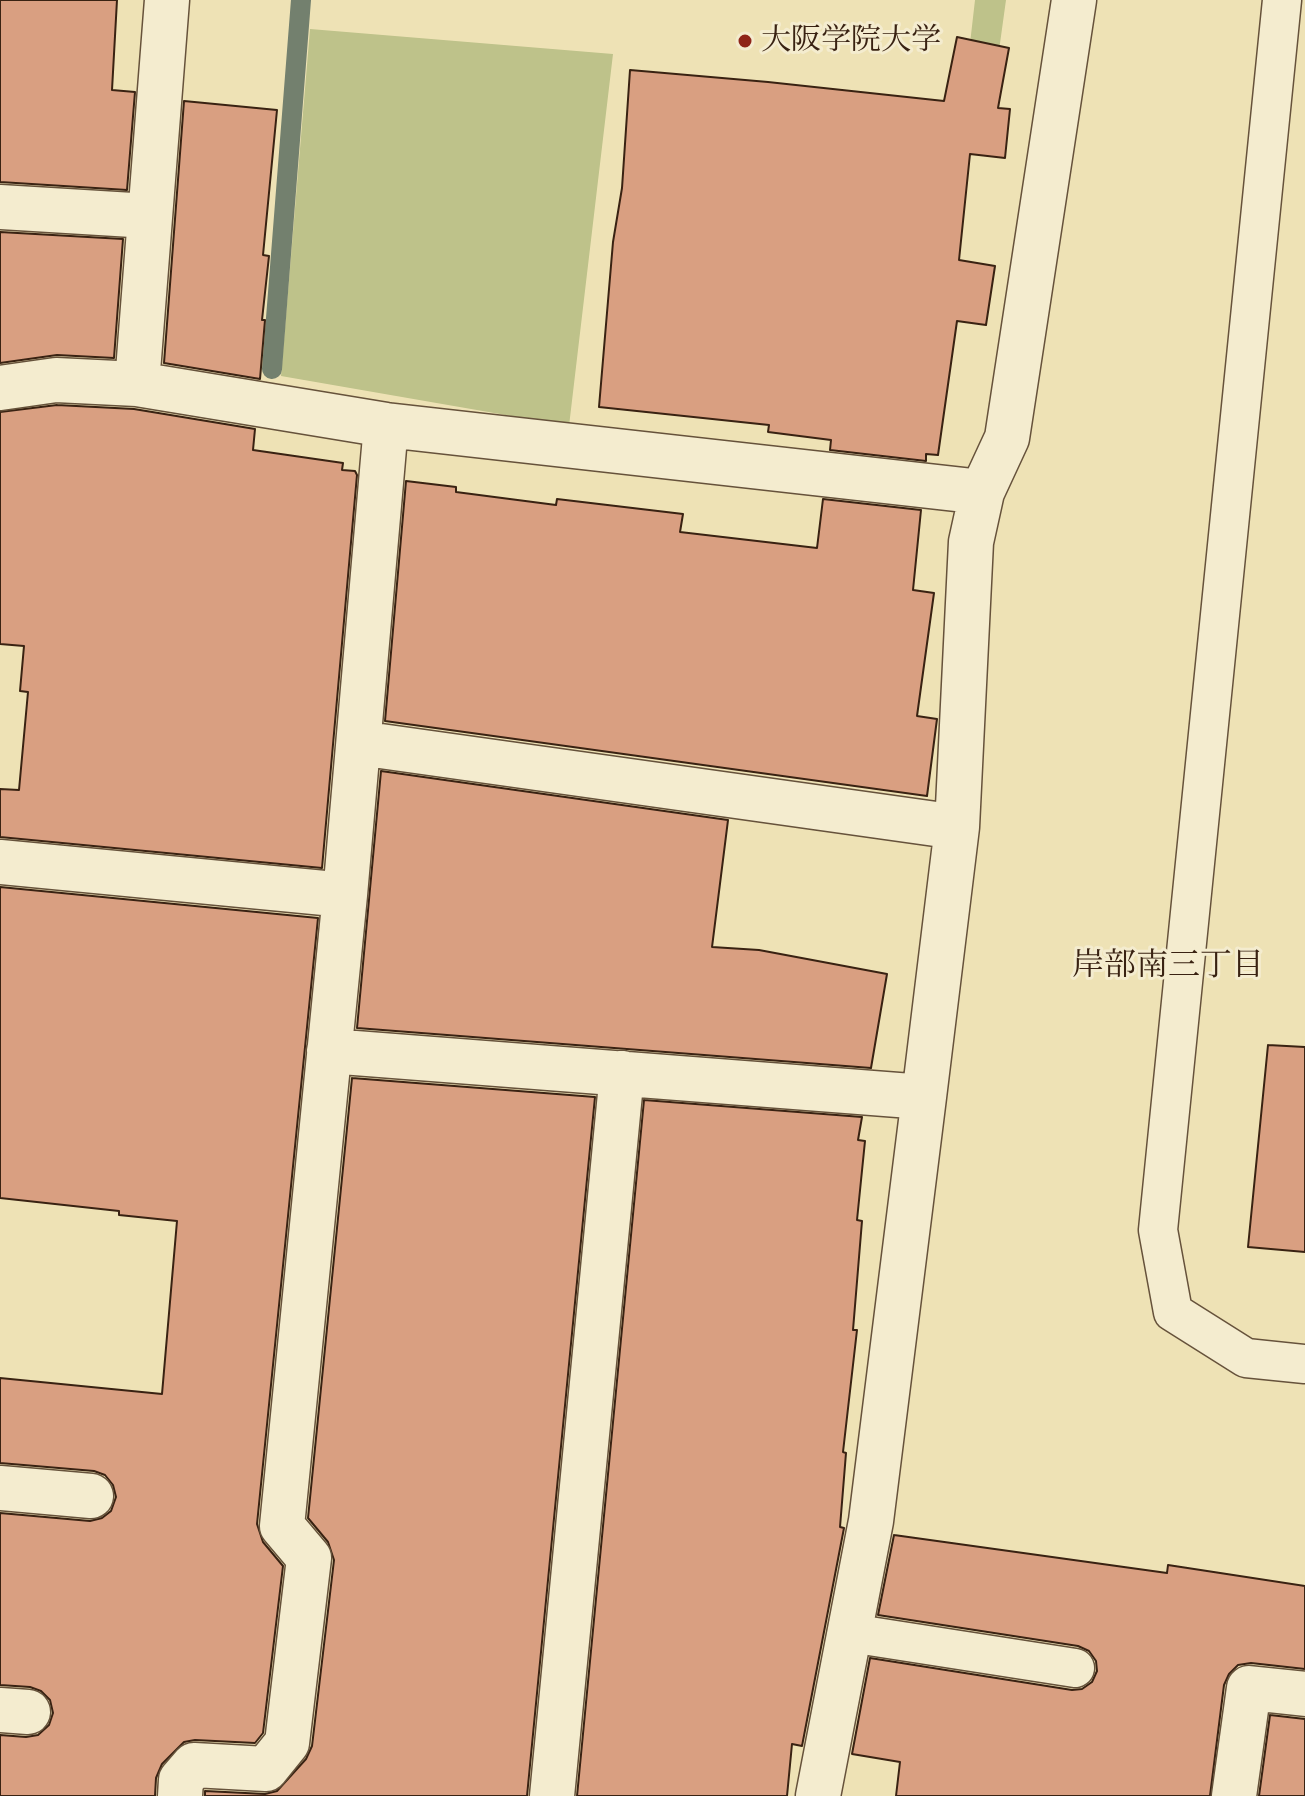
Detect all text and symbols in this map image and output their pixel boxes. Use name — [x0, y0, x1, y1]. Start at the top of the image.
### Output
place label: 大阪学院大学 — [761, 23, 941, 59]
marker: 大阪学院大学 — [736, 32, 754, 50]
district label: 岸部南三丁目 — [1072, 947, 1264, 985]

